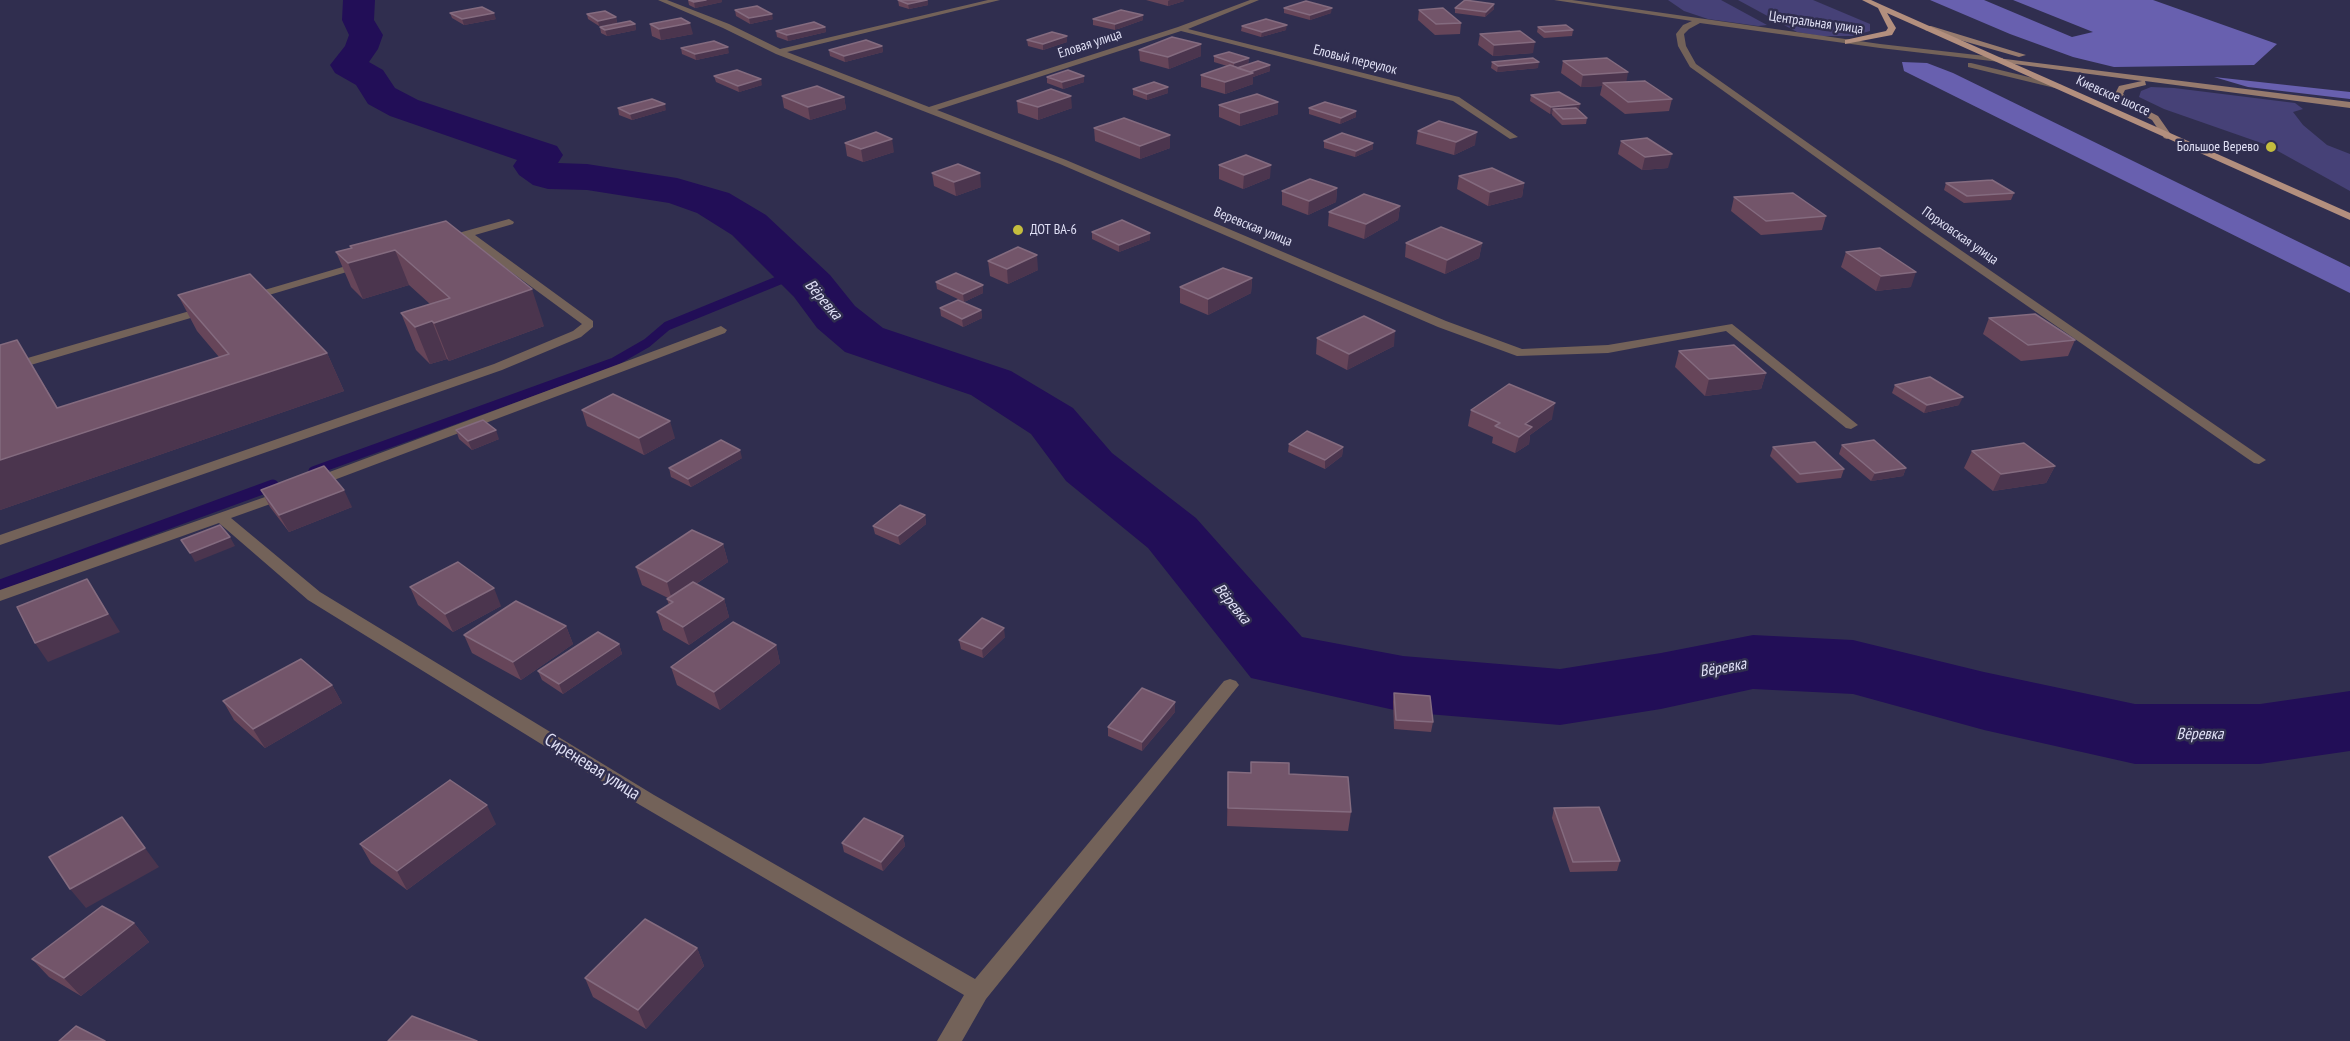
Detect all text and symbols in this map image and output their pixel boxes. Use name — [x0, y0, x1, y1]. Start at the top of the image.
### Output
street label: Центральная улица — [1768, 8, 1864, 38]
street label: Еловая улица — [1056, 26, 1124, 62]
street label: Еловый переулок — [1311, 41, 1399, 79]
street label: Киевское шоссе — [2073, 72, 2153, 120]
place label: Большое Верево — [2177, 139, 2259, 155]
marker: Большое Верево — [2264, 140, 2278, 154]
street label: Порховская улица — [1918, 203, 2002, 269]
street label: Веревская улица — [1211, 204, 1295, 250]
place label: ДОТ ВА-6 — [1030, 222, 1077, 238]
marker: ДОТ ВА-6 — [1011, 223, 1025, 237]
water label: Вёревка — [800, 276, 846, 324]
water label: Вёревка — [1210, 580, 1254, 628]
water label: Вёревка — [1698, 654, 1748, 682]
water label: Вёревка — [2177, 724, 2223, 744]
street label: Сиреневая улица — [540, 729, 644, 805]

